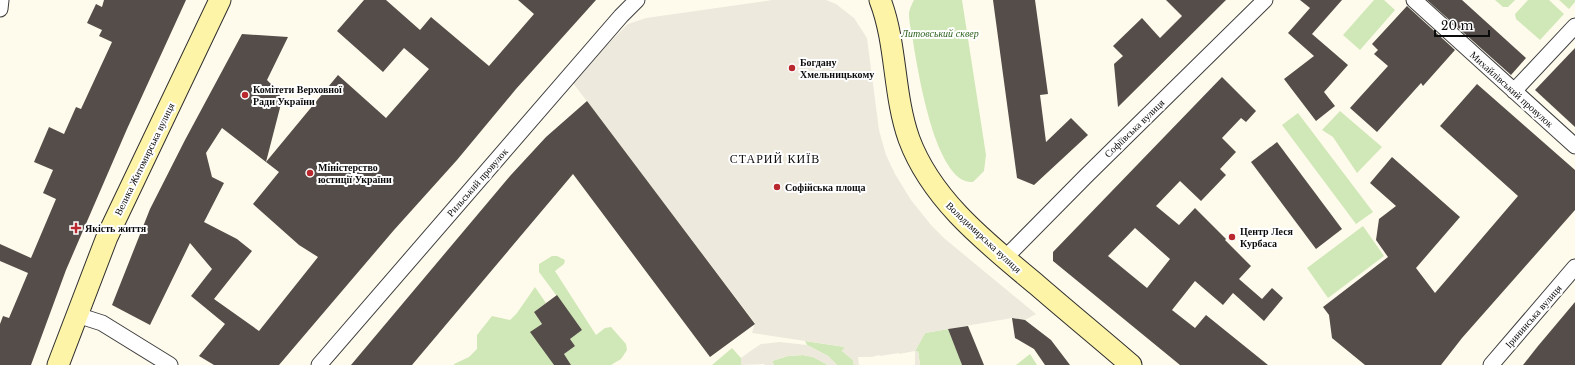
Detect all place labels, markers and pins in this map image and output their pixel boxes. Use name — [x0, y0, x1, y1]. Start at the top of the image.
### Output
place label: Богдану Хмельницькому — [800, 56, 874, 81]
marker: Богдану Хмельницькому — [787, 63, 797, 73]
place label: Комітети Верховної Ради України — [253, 83, 342, 108]
marker: Комітети Верховної Ради України — [240, 90, 250, 100]
place label: Міністерство юстиції України — [318, 161, 392, 186]
marker: Міністерство юстиції України — [305, 168, 315, 178]
place label: Софійська площа — [785, 181, 866, 194]
marker: Софійська площа — [772, 182, 782, 192]
marker: Якість життя — [70, 222, 82, 234]
place label: Якість життя — [85, 222, 147, 235]
place label: Центр Леся Курбаса — [1240, 225, 1294, 250]
marker: Центр Леся Курбаса — [1227, 232, 1237, 242]

